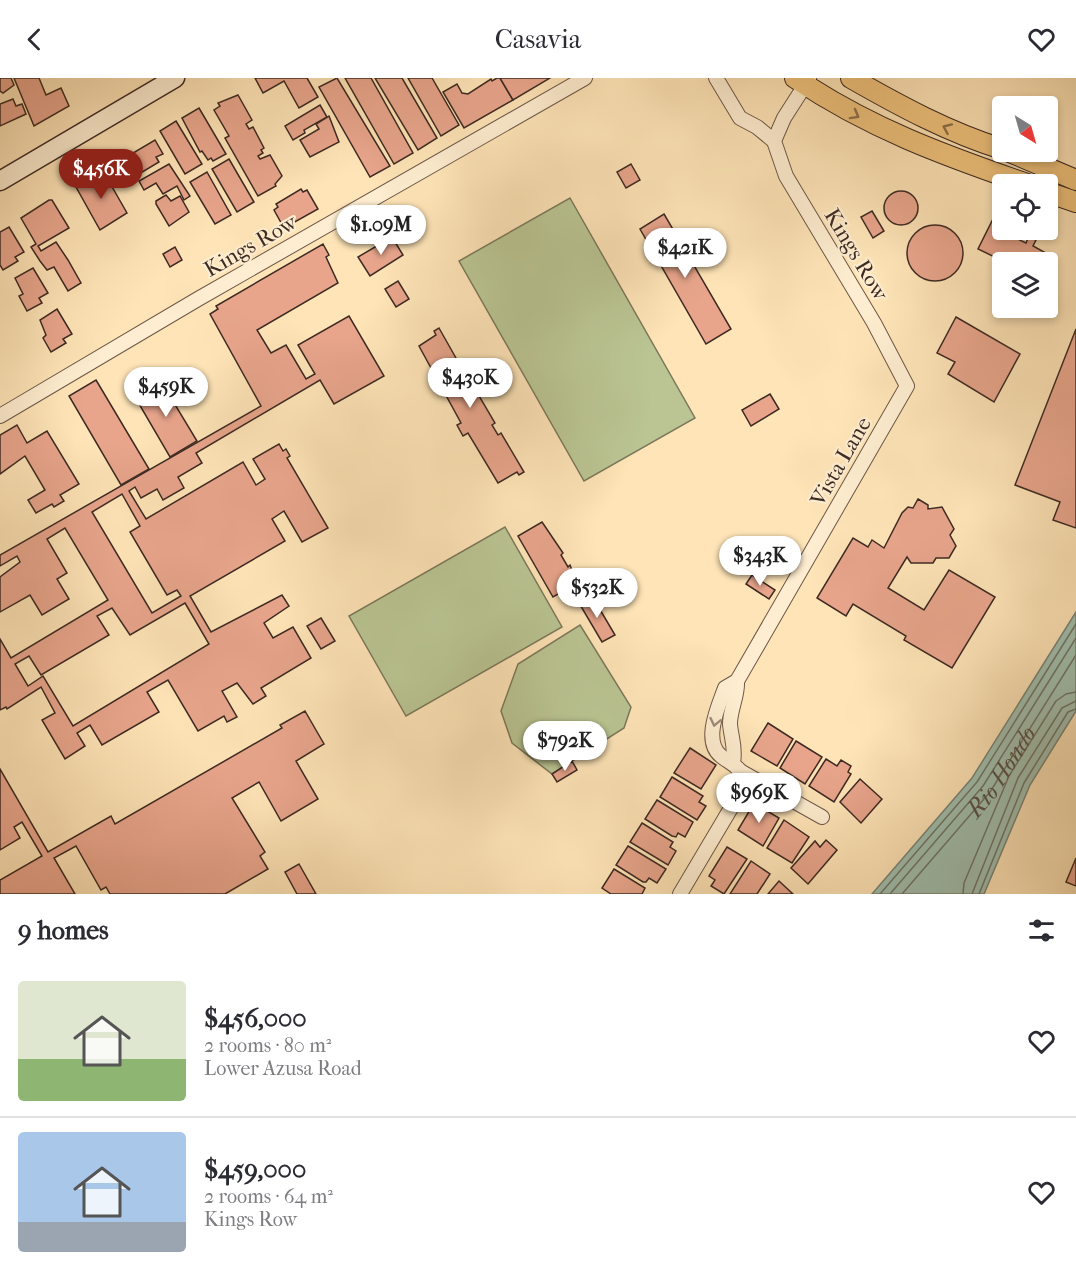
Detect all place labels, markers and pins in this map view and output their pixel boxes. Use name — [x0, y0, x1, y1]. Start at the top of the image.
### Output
pin: $456K — [59, 149, 143, 200]
pin: $1.09M — [332, 205, 430, 256]
pin: $421K — [643, 228, 727, 279]
pin: $430K — [428, 358, 512, 409]
pin: $459K — [124, 367, 208, 418]
pin: $343K — [718, 536, 802, 587]
pin: $532K — [555, 568, 639, 619]
pin: $792K — [523, 721, 607, 772]
pin: $969K — [717, 773, 801, 824]

